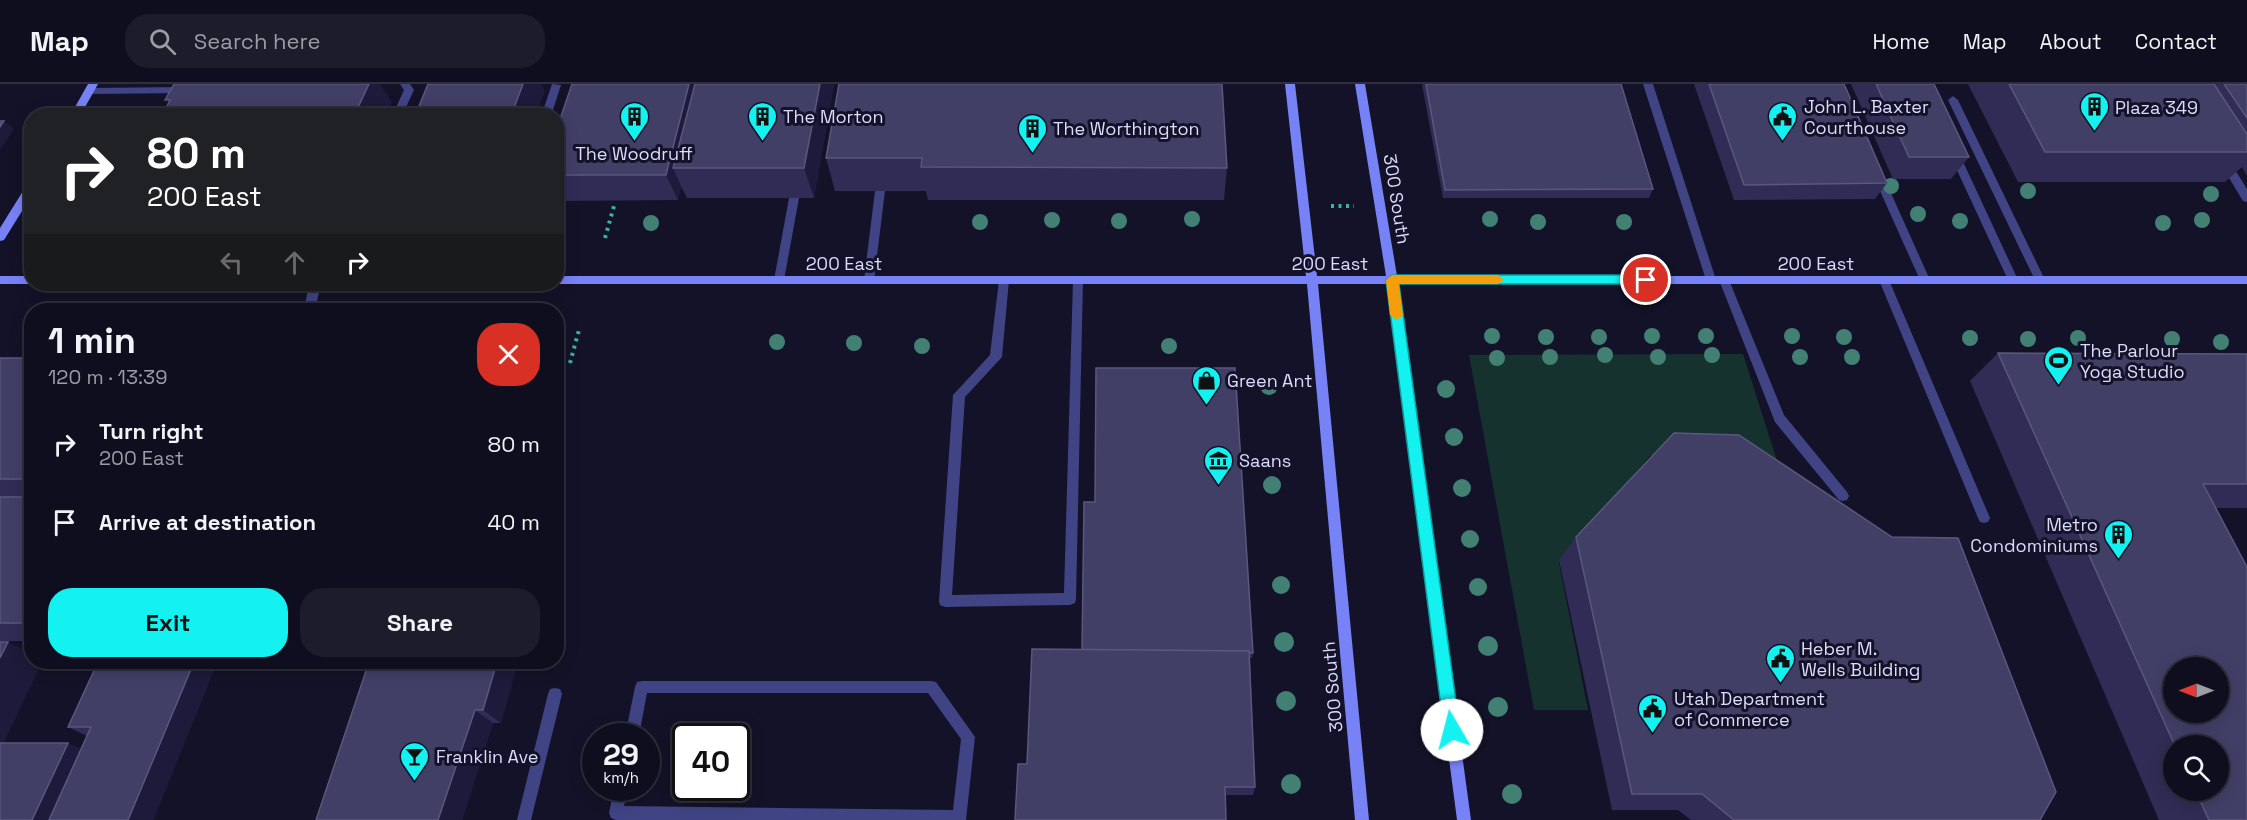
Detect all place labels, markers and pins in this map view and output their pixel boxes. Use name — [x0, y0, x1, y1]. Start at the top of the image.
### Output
building icon: Plaza 349 — [2078, 91, 2110, 133]
place label: John L. Baxter Courthouse — [1804, 95, 1929, 139]
place label: Plaza 349 — [2115, 96, 2198, 119]
building icon: The Woodruff — [618, 100, 650, 142]
building icon: The Morton — [746, 100, 778, 142]
public building icon: John L. Baxter Courthouse — [1767, 100, 1799, 142]
place label: The Morton — [783, 105, 884, 128]
building icon: The Worthington — [1016, 112, 1048, 154]
place label: The Worthington — [1053, 117, 1200, 140]
place label: The Woodruff — [575, 142, 693, 165]
pin — [1620, 254, 1671, 305]
place label: The Parlour Yoga Studio — [2080, 339, 2185, 383]
sports icon: The Parlour Yoga Studio — [2043, 344, 2075, 386]
shop icon: Green Ant — [1190, 364, 1222, 406]
place label: Green Ant — [1227, 369, 1312, 392]
museum icon: Saans — [1202, 444, 1234, 486]
place label: Saans — [1239, 449, 1291, 472]
place label: Metro Condominiums — [1970, 513, 2098, 557]
building icon: Metro Condominiums — [2103, 518, 2135, 560]
place label: Heber M. Wells Building — [1801, 637, 1920, 681]
public building icon: Heber M. Wells Building — [1764, 642, 1796, 684]
place label: Utah Department of Commerce — [1674, 687, 1825, 731]
public building icon: Utah Department of Commerce — [1637, 692, 1669, 734]
bar icon: Franklin Ave — [399, 740, 431, 782]
place label: Franklin Ave — [436, 745, 539, 768]

